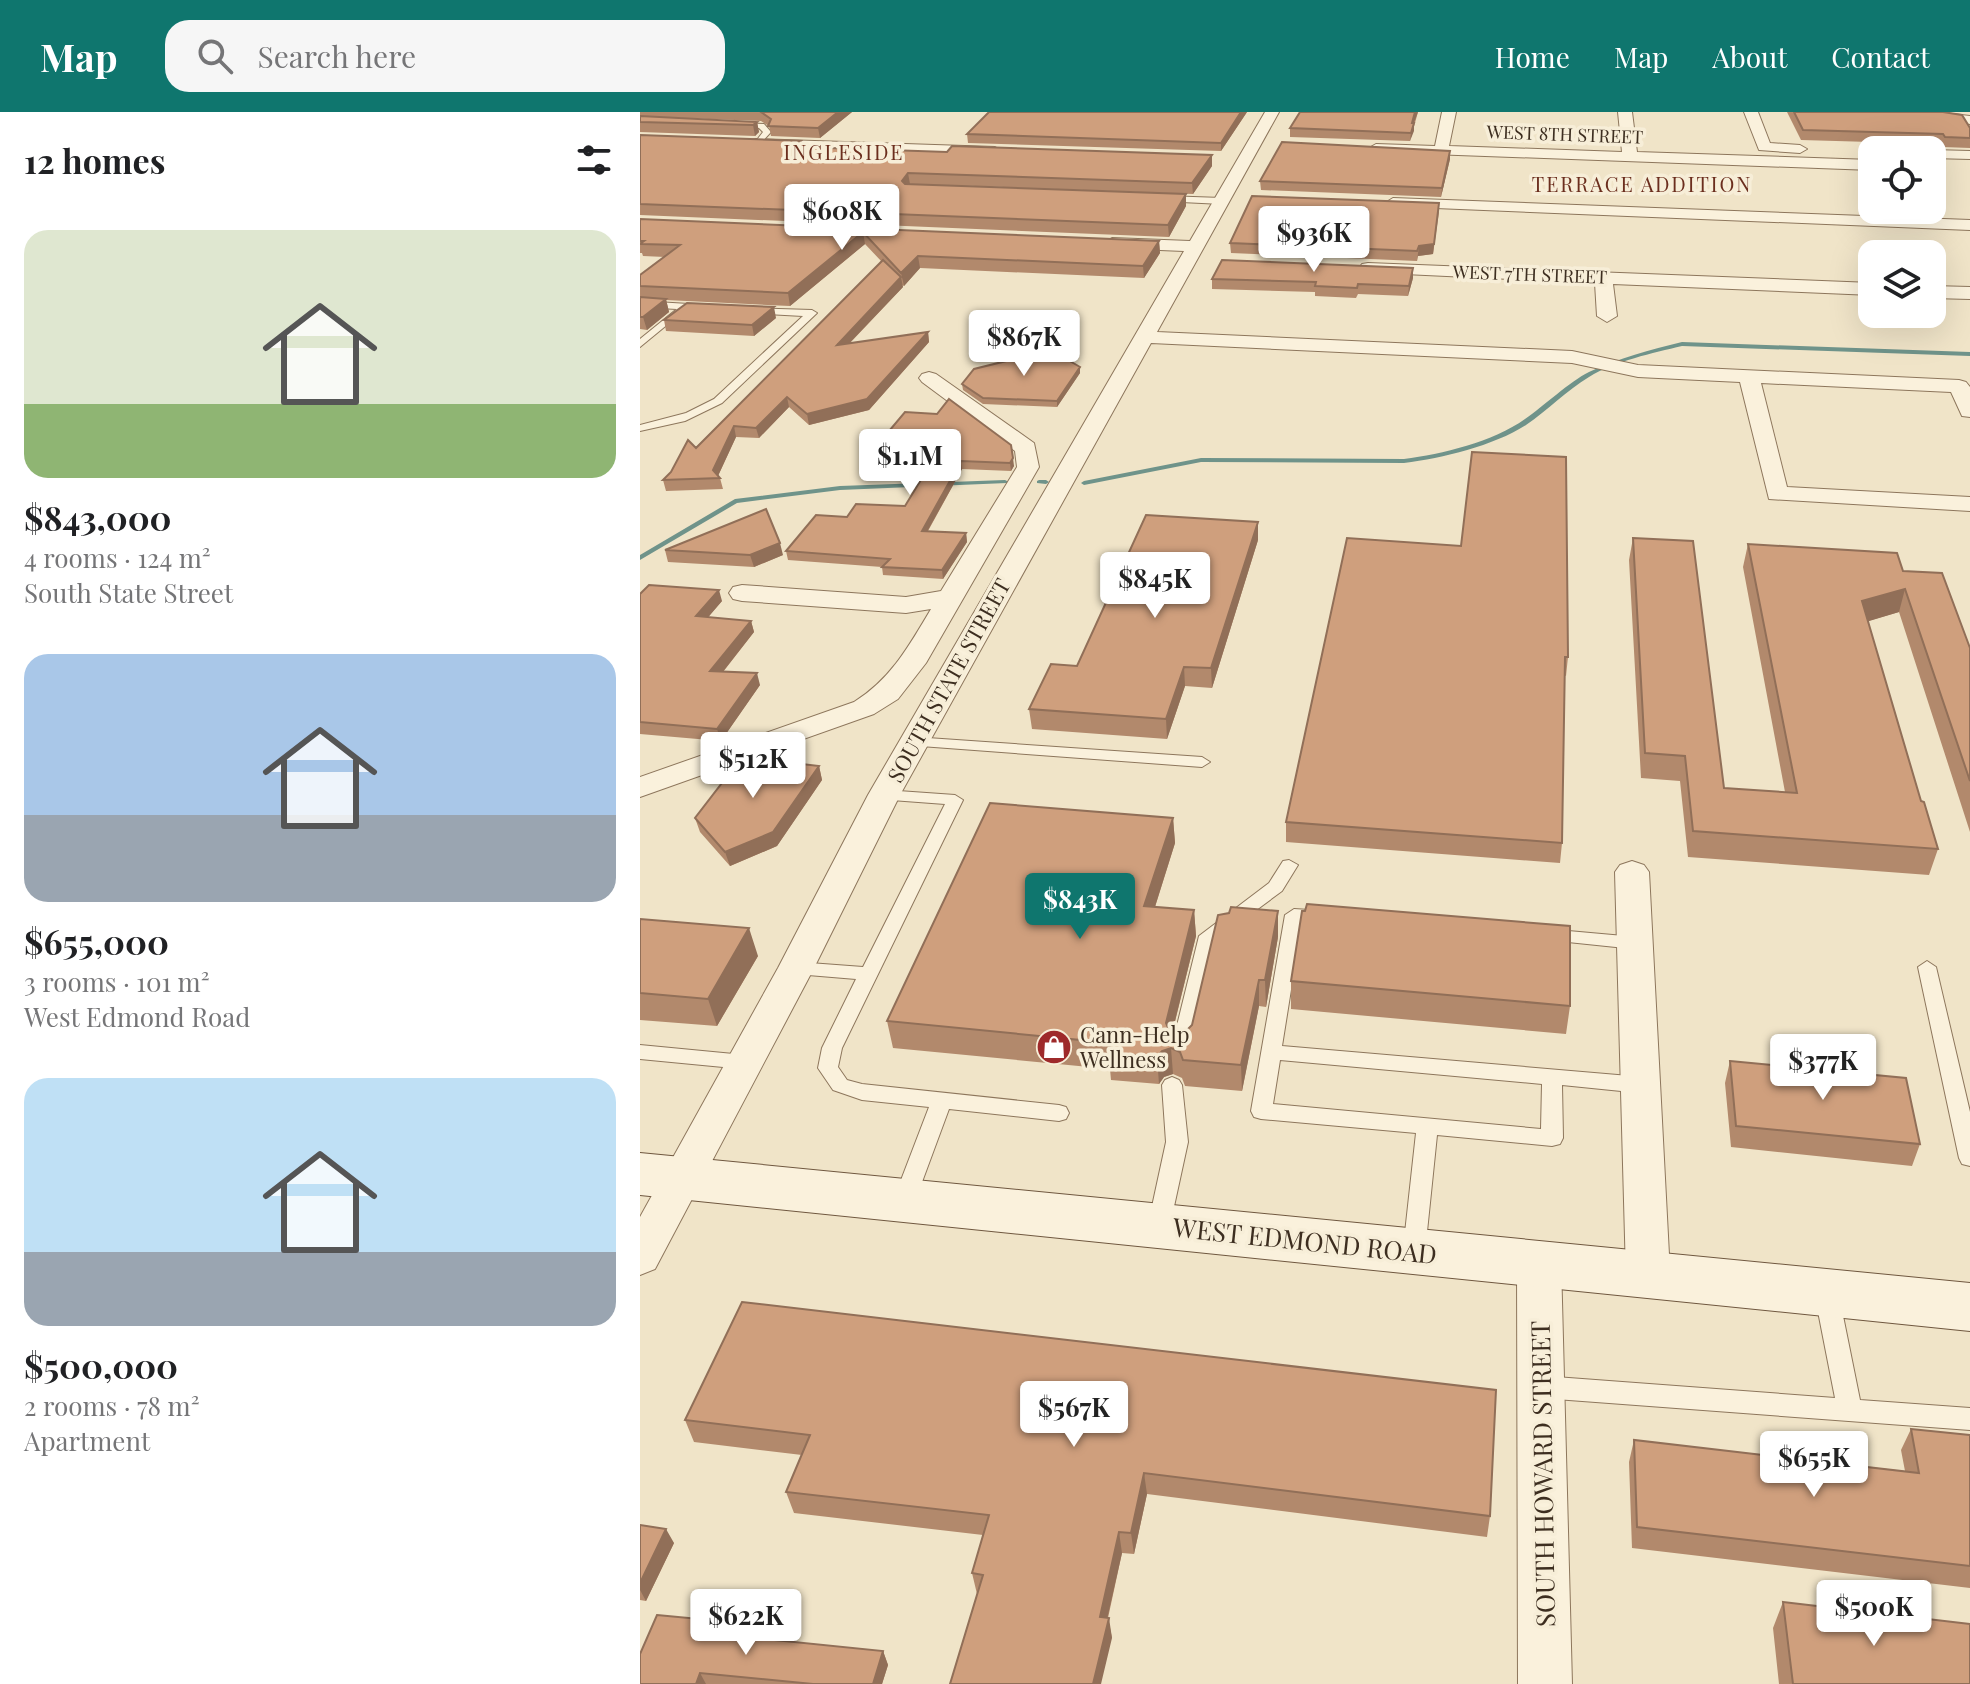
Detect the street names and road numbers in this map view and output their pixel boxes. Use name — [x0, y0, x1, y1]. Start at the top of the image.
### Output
street label: WEST 8TH STREET — [1485, 119, 1644, 149]
street label: WEST 7TH STREET — [1451, 259, 1608, 289]
street label: SOUTH STATE STREET — [879, 572, 1017, 787]
street label: WEST EDMOND ROAD — [1170, 1209, 1439, 1271]
street label: SOUTH HOWARD STREET — [1522, 1320, 1562, 1628]

